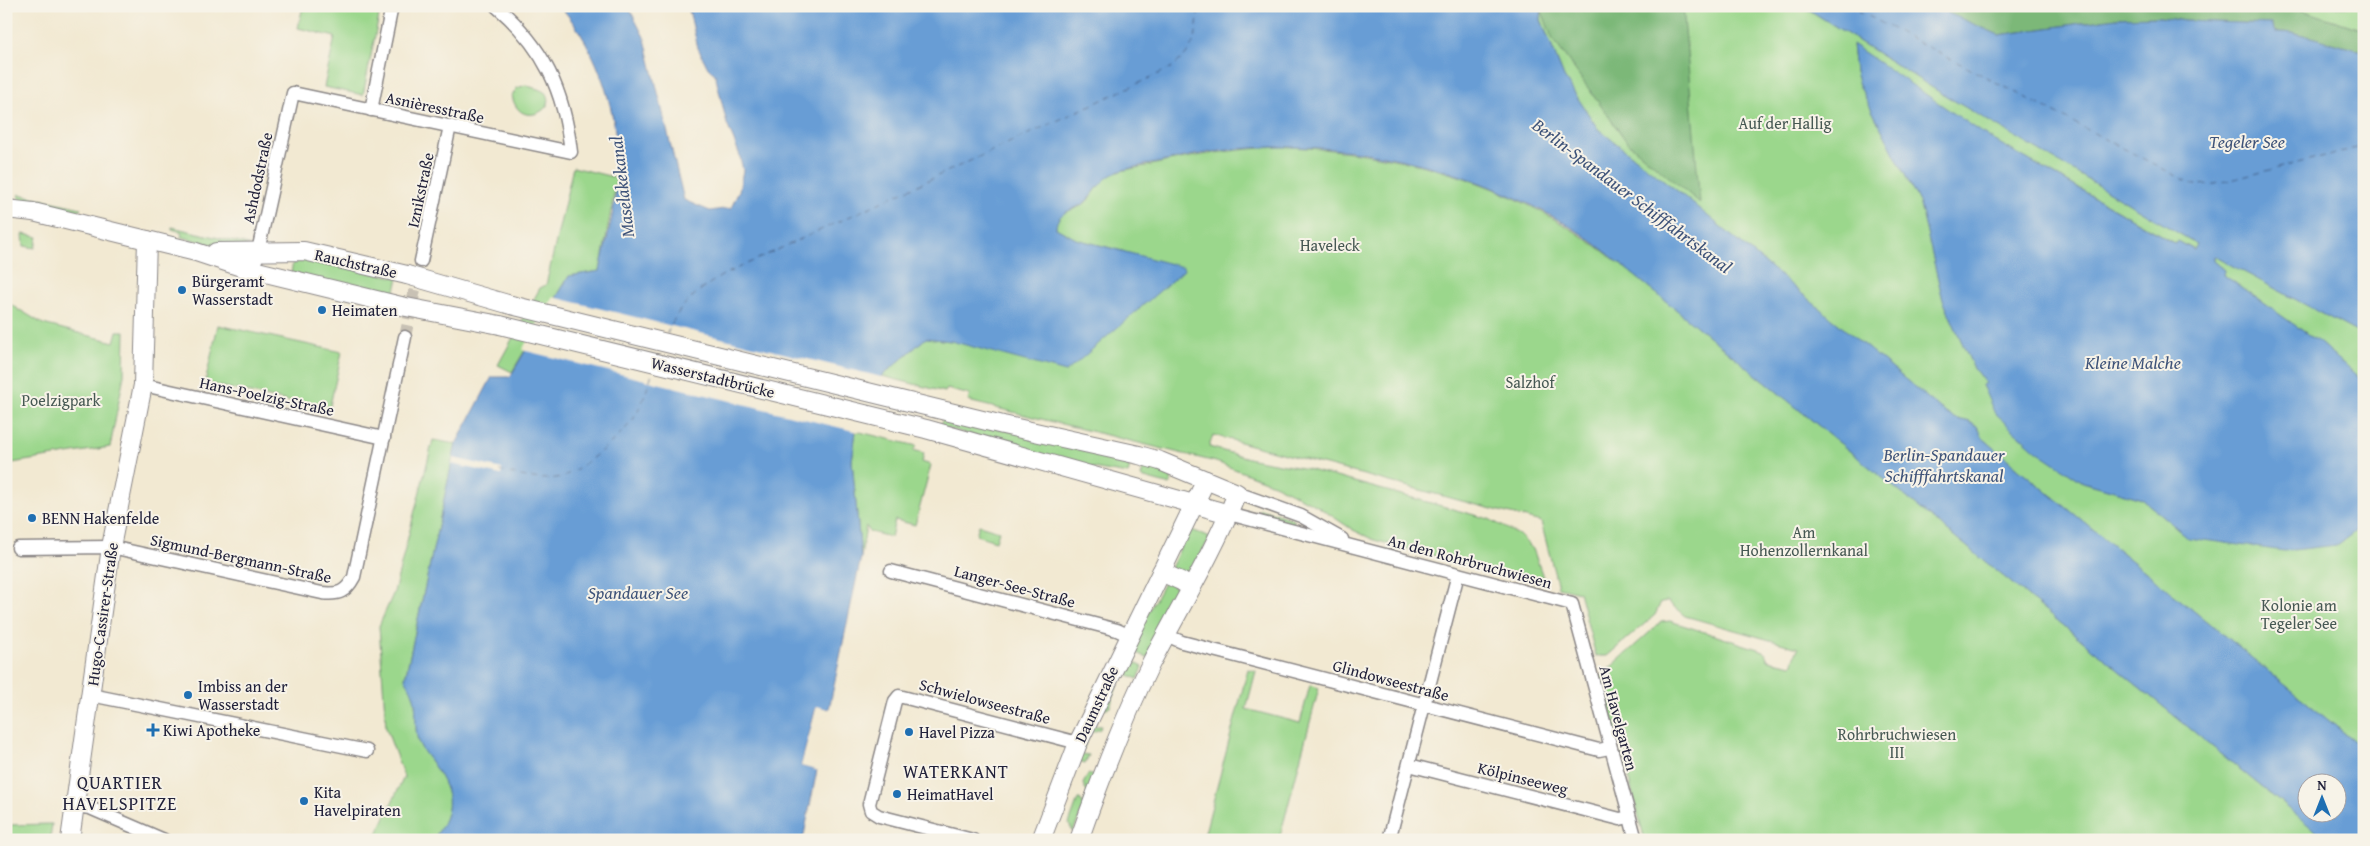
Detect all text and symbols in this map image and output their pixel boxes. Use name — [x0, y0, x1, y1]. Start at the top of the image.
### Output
street label: Asnièresstraße — [384, 85, 486, 129]
water label: Berlin-Spandauer Schifffahrtskanal — [1526, 111, 1738, 280]
park label: Auf der Hallig — [1739, 111, 1831, 135]
water label: Tegeler See — [2209, 128, 2285, 155]
street label: Ashdodstraße — [236, 130, 278, 226]
water label: Maselakekanal — [602, 134, 641, 239]
street label: Iznikstraße — [400, 150, 440, 230]
park label: Haveleck — [1300, 233, 1361, 257]
street label: Rauchstraße — [312, 242, 400, 284]
place label: Bürgeramt Wasserstadt — [192, 269, 273, 311]
marker: Bürgeramt Wasserstadt — [176, 284, 188, 296]
place label: Heimaten — [332, 298, 397, 322]
marker: Heimaten — [316, 304, 328, 316]
water label: Kleine Malche — [2084, 349, 2181, 376]
street label: Wasserstadtbrücke — [649, 350, 777, 404]
street label: Hans-Poelzig-Straße — [197, 370, 337, 422]
park label: Salzhof — [1505, 370, 1556, 394]
park label: Poelzigpark — [21, 388, 101, 412]
water label: Berlin-Spandauer Schifffahrtskanal — [1882, 441, 2006, 489]
place label: BENN Hakenfelde — [42, 506, 159, 530]
marker: BENN Hakenfelde — [26, 512, 38, 524]
park label: Am Hohenzollernkanal — [1740, 520, 1869, 562]
street label: Sigmund-Bergmann-Straße — [148, 527, 334, 589]
street label: An den Rohrbruchwiesen — [1385, 528, 1555, 595]
street label: Hugo-Cassirer-Straße — [80, 541, 124, 687]
street label: Langer-See-Straße — [952, 558, 1078, 614]
water label: Spandauer See — [588, 579, 688, 606]
park label: Kolonie am Tegeler See — [2261, 593, 2337, 635]
street label: Glindowseestraße — [1330, 653, 1452, 707]
street label: Daumstraße — [1068, 662, 1124, 746]
street label: Am Havelgarten — [1593, 663, 1645, 773]
street label: Schwielowseestraße — [917, 672, 1053, 730]
place label: Imbiss an der Wasserstadt — [198, 674, 288, 716]
marker: Imbiss an der Wasserstadt — [182, 689, 194, 701]
place label: Kiwi Apotheke — [163, 718, 260, 742]
place label: Havel Pizza — [919, 720, 995, 744]
park label: Rohrbruchwiesen III — [1838, 722, 1956, 764]
marker: Kiwi Apotheke — [147, 724, 159, 736]
marker: Havel Pizza — [903, 726, 915, 738]
street label: Kölpinseeweg — [1475, 755, 1571, 801]
district label: WATERKANT — [903, 758, 1009, 785]
district label: QUARTIER HAVELSPITZE — [63, 769, 177, 817]
north arrow — [2298, 774, 2348, 824]
text: N — [2317, 775, 2327, 795]
place label: Kita Havelpiraten — [314, 780, 401, 822]
place label: HeimatHavel — [907, 782, 994, 806]
marker: HeimatHavel — [891, 788, 903, 800]
marker: Kita Havelpiraten — [298, 795, 310, 807]

